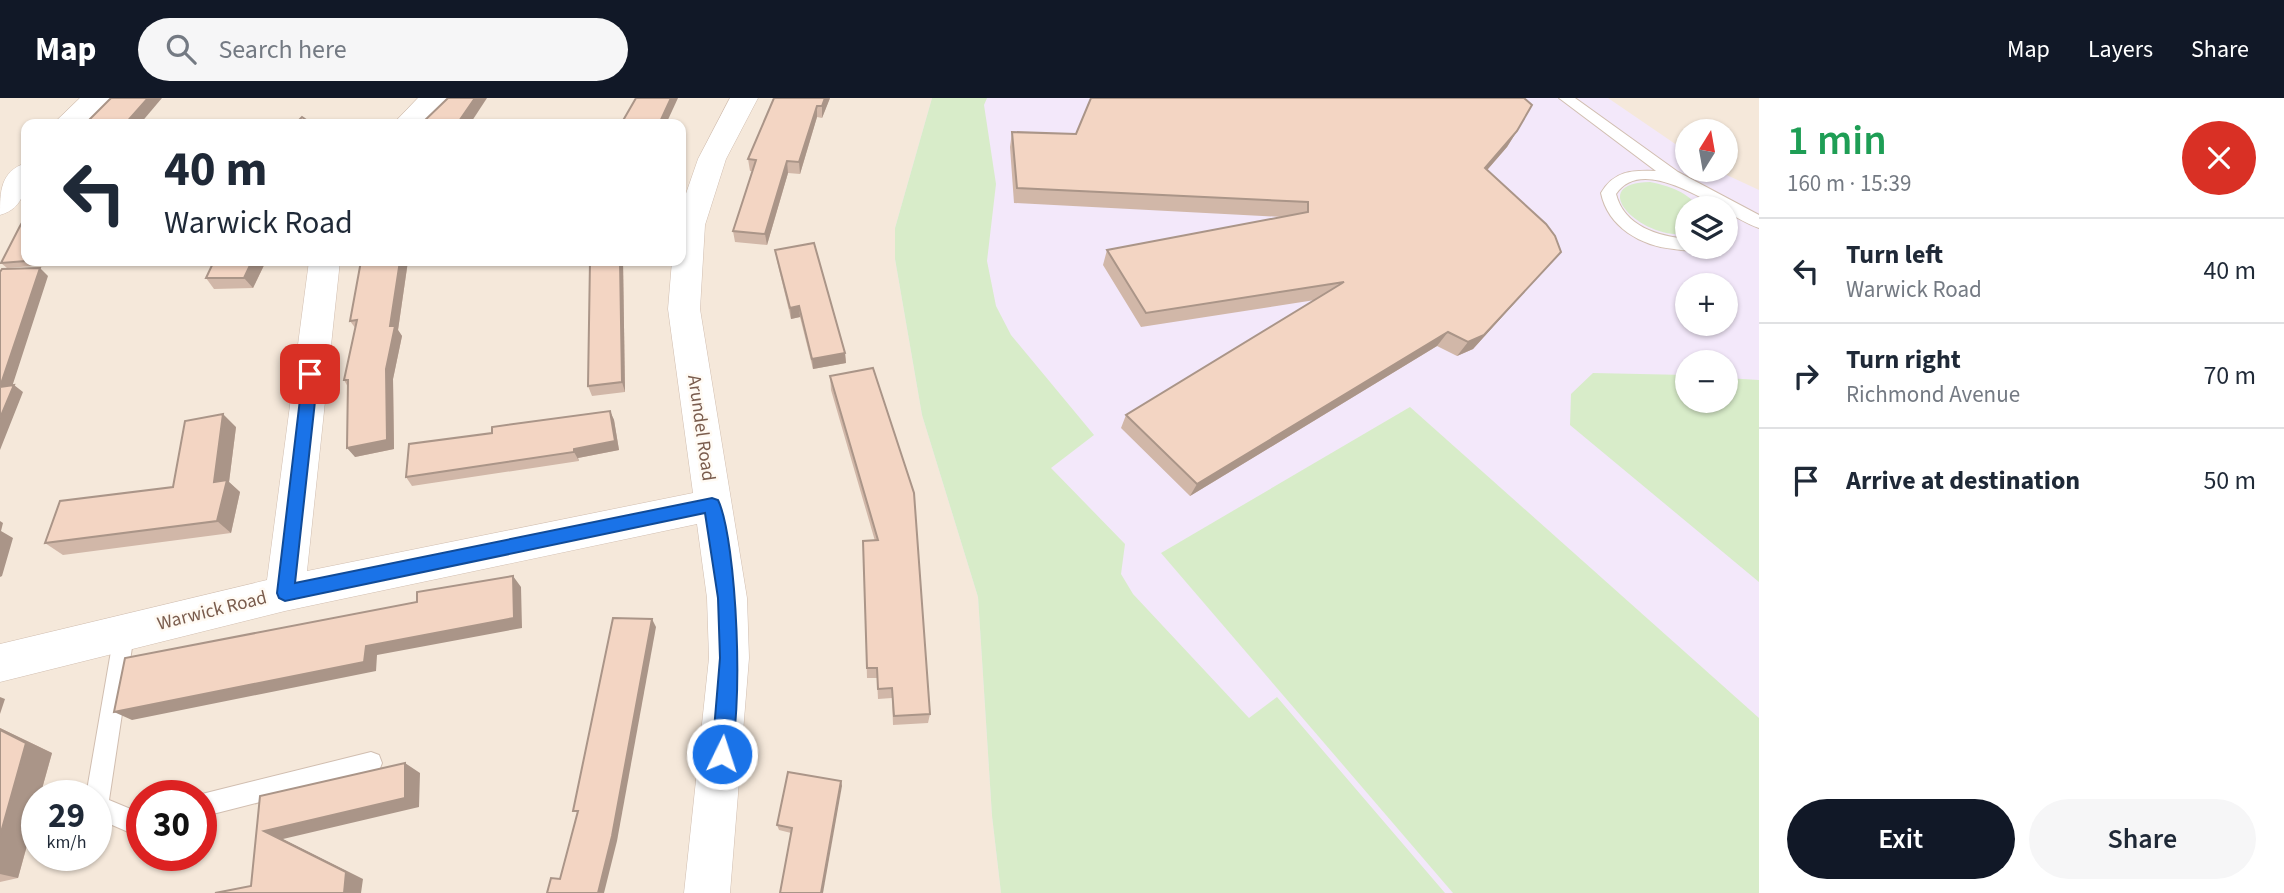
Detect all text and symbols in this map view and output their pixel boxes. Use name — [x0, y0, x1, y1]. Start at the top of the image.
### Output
search box — [138, 18, 628, 81]
text: Map — [35, 26, 96, 73]
icon: search — [162, 30, 200, 68]
text: Search here — [218, 31, 347, 68]
text: Map — [2007, 32, 2050, 67]
text: Layers — [2088, 32, 2153, 67]
text: Share — [2191, 32, 2249, 67]
text: 1 min — [1787, 111, 1887, 171]
north arrow — [1675, 119, 1738, 182]
map controls — [1675, 119, 1738, 413]
button: close — [2182, 121, 2256, 195]
text: 40 m — [164, 135, 268, 205]
icon: left — [49, 147, 140, 238]
text: 160 m · 15:39 — [1787, 167, 1911, 200]
button: layers — [1675, 196, 1738, 259]
text: Warwick Road — [164, 200, 353, 246]
text: Turn left — [1846, 236, 1943, 273]
icon: left — [1787, 252, 1825, 290]
text: 40 m — [2203, 252, 2256, 289]
button: + — [1675, 273, 1738, 336]
text: Warwick Road — [1846, 273, 1982, 306]
text: Turn right — [1846, 341, 1961, 378]
pin — [280, 344, 340, 404]
button: − — [1675, 350, 1738, 413]
icon: arrive — [291, 355, 329, 393]
icon: right — [1787, 357, 1825, 395]
text: 70 m — [2203, 357, 2256, 394]
street label: Arundel Road — [680, 373, 722, 483]
text: Richmond Avenue — [1846, 378, 2020, 411]
icon: arrive — [1787, 462, 1825, 500]
text: Arrive at destination — [1846, 462, 2080, 499]
text: 50 m — [2203, 462, 2256, 499]
street label: Warwick Road — [154, 584, 270, 638]
position arrow — [685, 717, 759, 791]
speed limit sign: 30 — [126, 780, 217, 871]
text: 29 — [48, 791, 85, 841]
button: Exit — [1787, 799, 2015, 879]
button: Share — [2029, 799, 2256, 879]
text: km/h — [47, 830, 86, 855]

